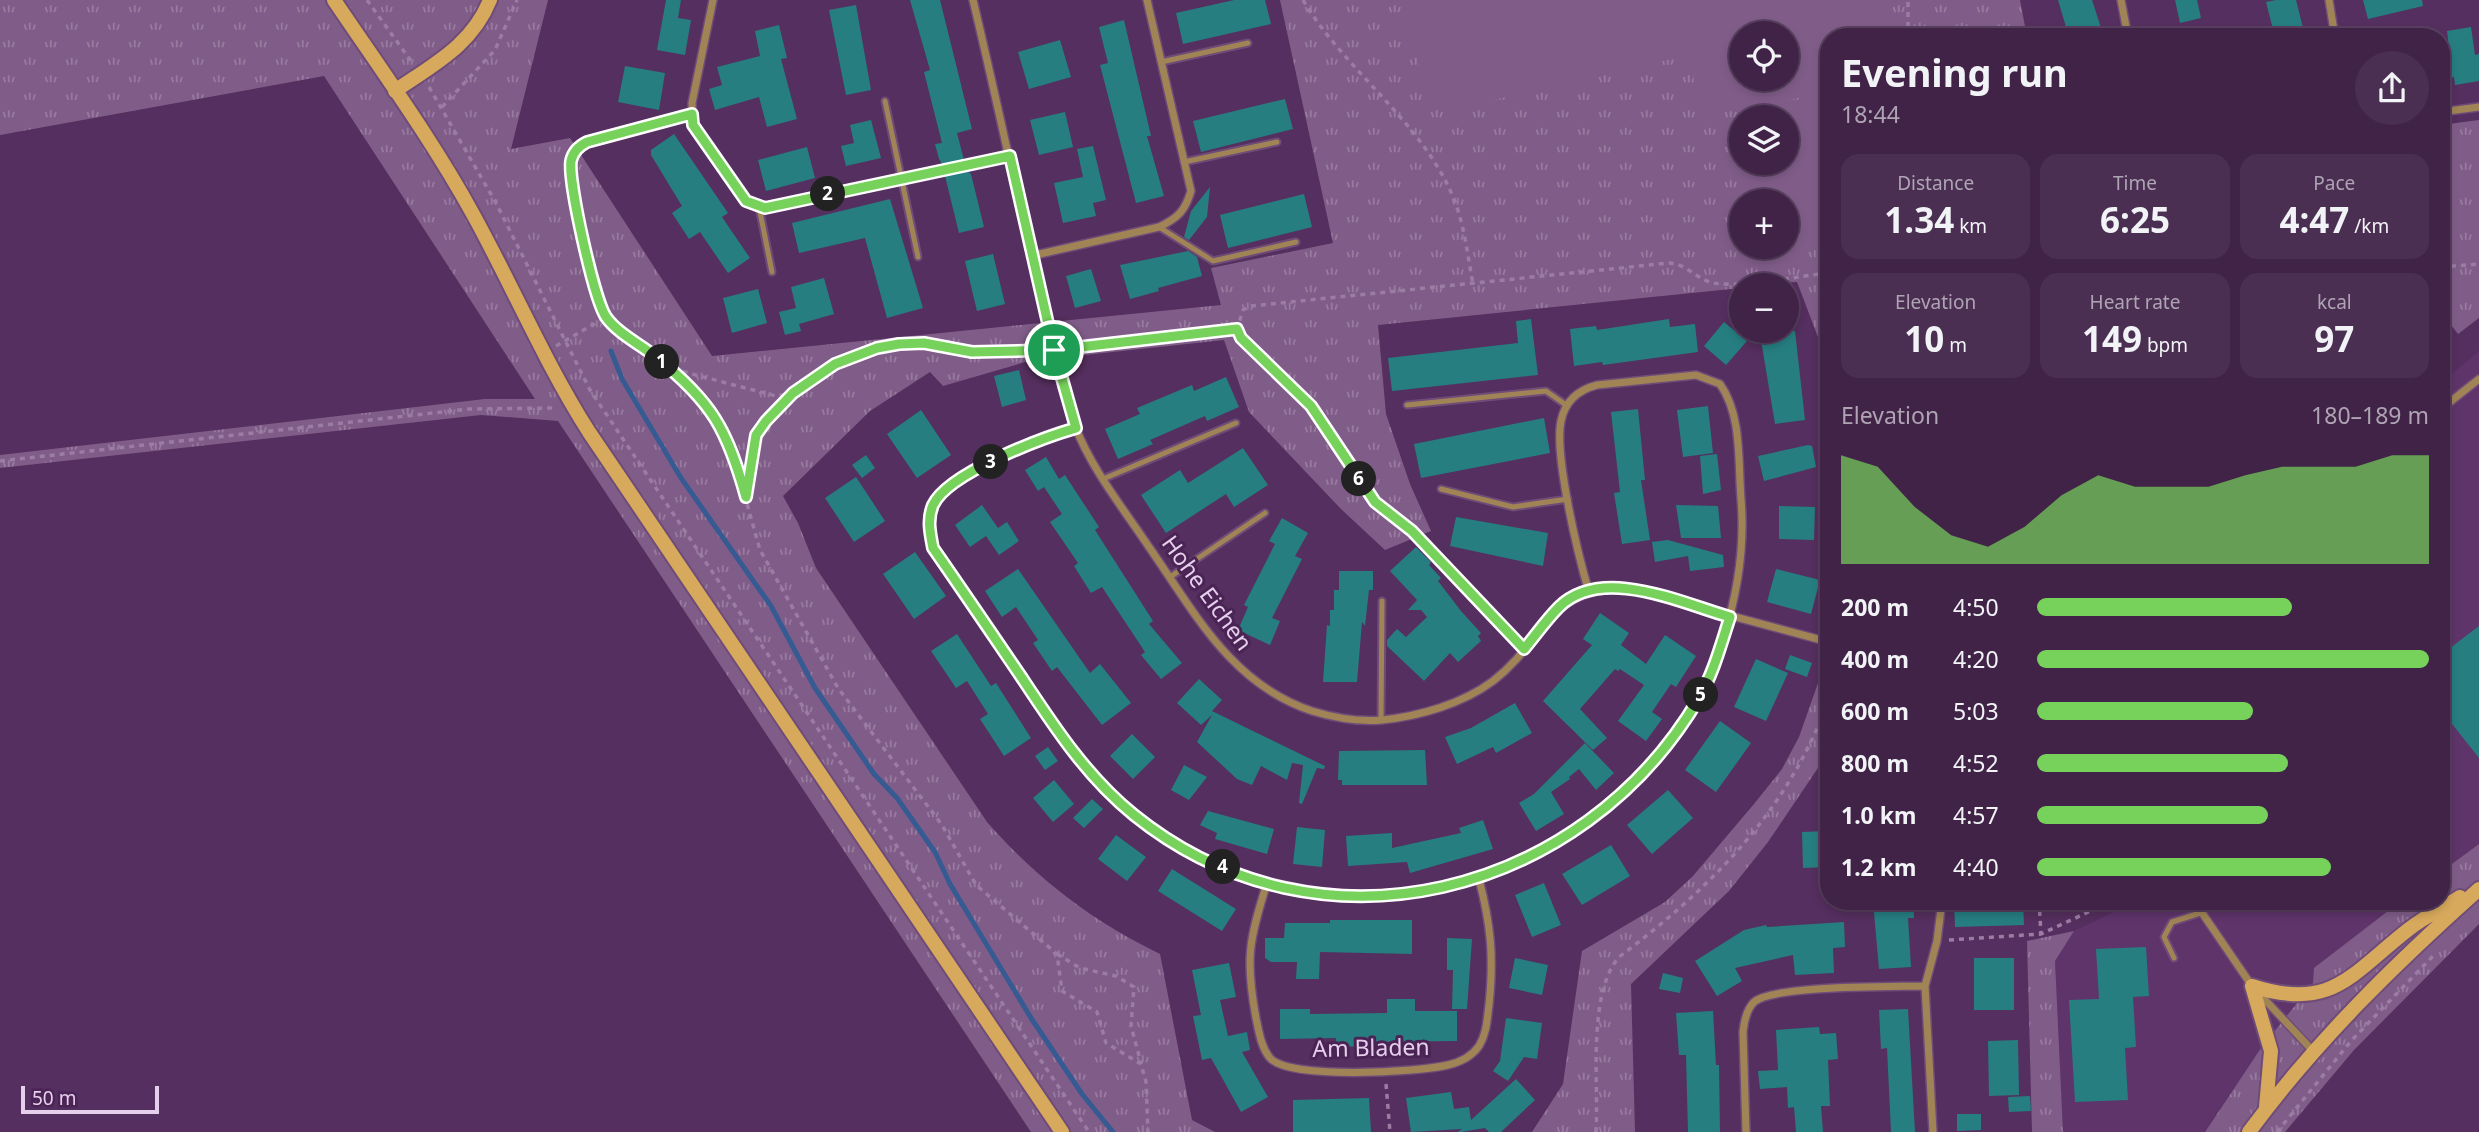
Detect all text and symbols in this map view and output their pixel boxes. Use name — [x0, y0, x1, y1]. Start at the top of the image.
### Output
map controls — [1729, 21, 1799, 343]
button: locate — [1729, 21, 1799, 91]
text: Evening run — [1841, 46, 2068, 98]
button: share — [2355, 51, 2429, 125]
text: 18:44 — [1841, 98, 1900, 130]
button: layers — [1729, 105, 1799, 175]
text: Distance — [1897, 170, 1974, 196]
text: Time — [2113, 170, 2157, 196]
text: Pace — [2313, 170, 2355, 196]
pin: 2 — [810, 176, 846, 212]
text: 2 — [822, 180, 833, 206]
button: + — [1729, 189, 1799, 259]
text: 1.34 — [1884, 196, 1954, 243]
text: 6:25 — [2100, 196, 2170, 243]
text: 4:47 — [2279, 196, 2349, 243]
text: km — [1954, 213, 1987, 239]
text: /km — [2349, 213, 2389, 239]
button: − — [1729, 273, 1799, 343]
text: Elevation — [1895, 289, 1976, 315]
text: Heart rate — [2090, 289, 2180, 315]
text: kcal — [2317, 289, 2352, 315]
text: 10 — [1904, 315, 1944, 362]
text: 149 — [2082, 315, 2142, 362]
text: 97 — [2314, 315, 2354, 362]
pin — [1024, 320, 1084, 380]
icon: arrive — [1035, 331, 1073, 369]
text: m — [1944, 332, 1967, 358]
text: bpm — [2142, 332, 2188, 358]
pin: 1 — [644, 344, 680, 380]
text: 1 — [656, 348, 667, 374]
text: Elevation — [1841, 399, 1939, 431]
text: 180–189 m — [2311, 399, 2429, 431]
pin: 3 — [974, 444, 1009, 480]
text: 3 — [985, 448, 996, 474]
pin: 6 — [1342, 462, 1376, 496]
text: 6 — [1353, 465, 1364, 491]
street label: Hohe Eichen — [1155, 528, 1261, 657]
text: 200 m — [1841, 591, 1909, 623]
text: 4:50 — [1953, 591, 1999, 623]
text: 400 m — [1841, 643, 1909, 675]
text: 4:20 — [1953, 643, 1999, 675]
pin: 5 — [1684, 678, 1718, 712]
text: 5 — [1695, 681, 1706, 707]
text: 600 m — [1841, 695, 1909, 727]
text: 5:03 — [1953, 695, 1999, 727]
text: 800 m — [1841, 747, 1909, 779]
text: 4:52 — [1953, 747, 1999, 779]
text: 1.0 km — [1841, 799, 1916, 831]
text: 4:57 — [1953, 799, 1999, 831]
pin: 4 — [1206, 850, 1240, 884]
text: 1.2 km — [1841, 851, 1916, 883]
text: 4:40 — [1953, 851, 1999, 883]
text: 4 — [1217, 853, 1228, 879]
street label: Am Bladen — [1312, 1030, 1430, 1064]
scale bar — [21, 1083, 159, 1115]
text: 50 m — [32, 1085, 76, 1111]

